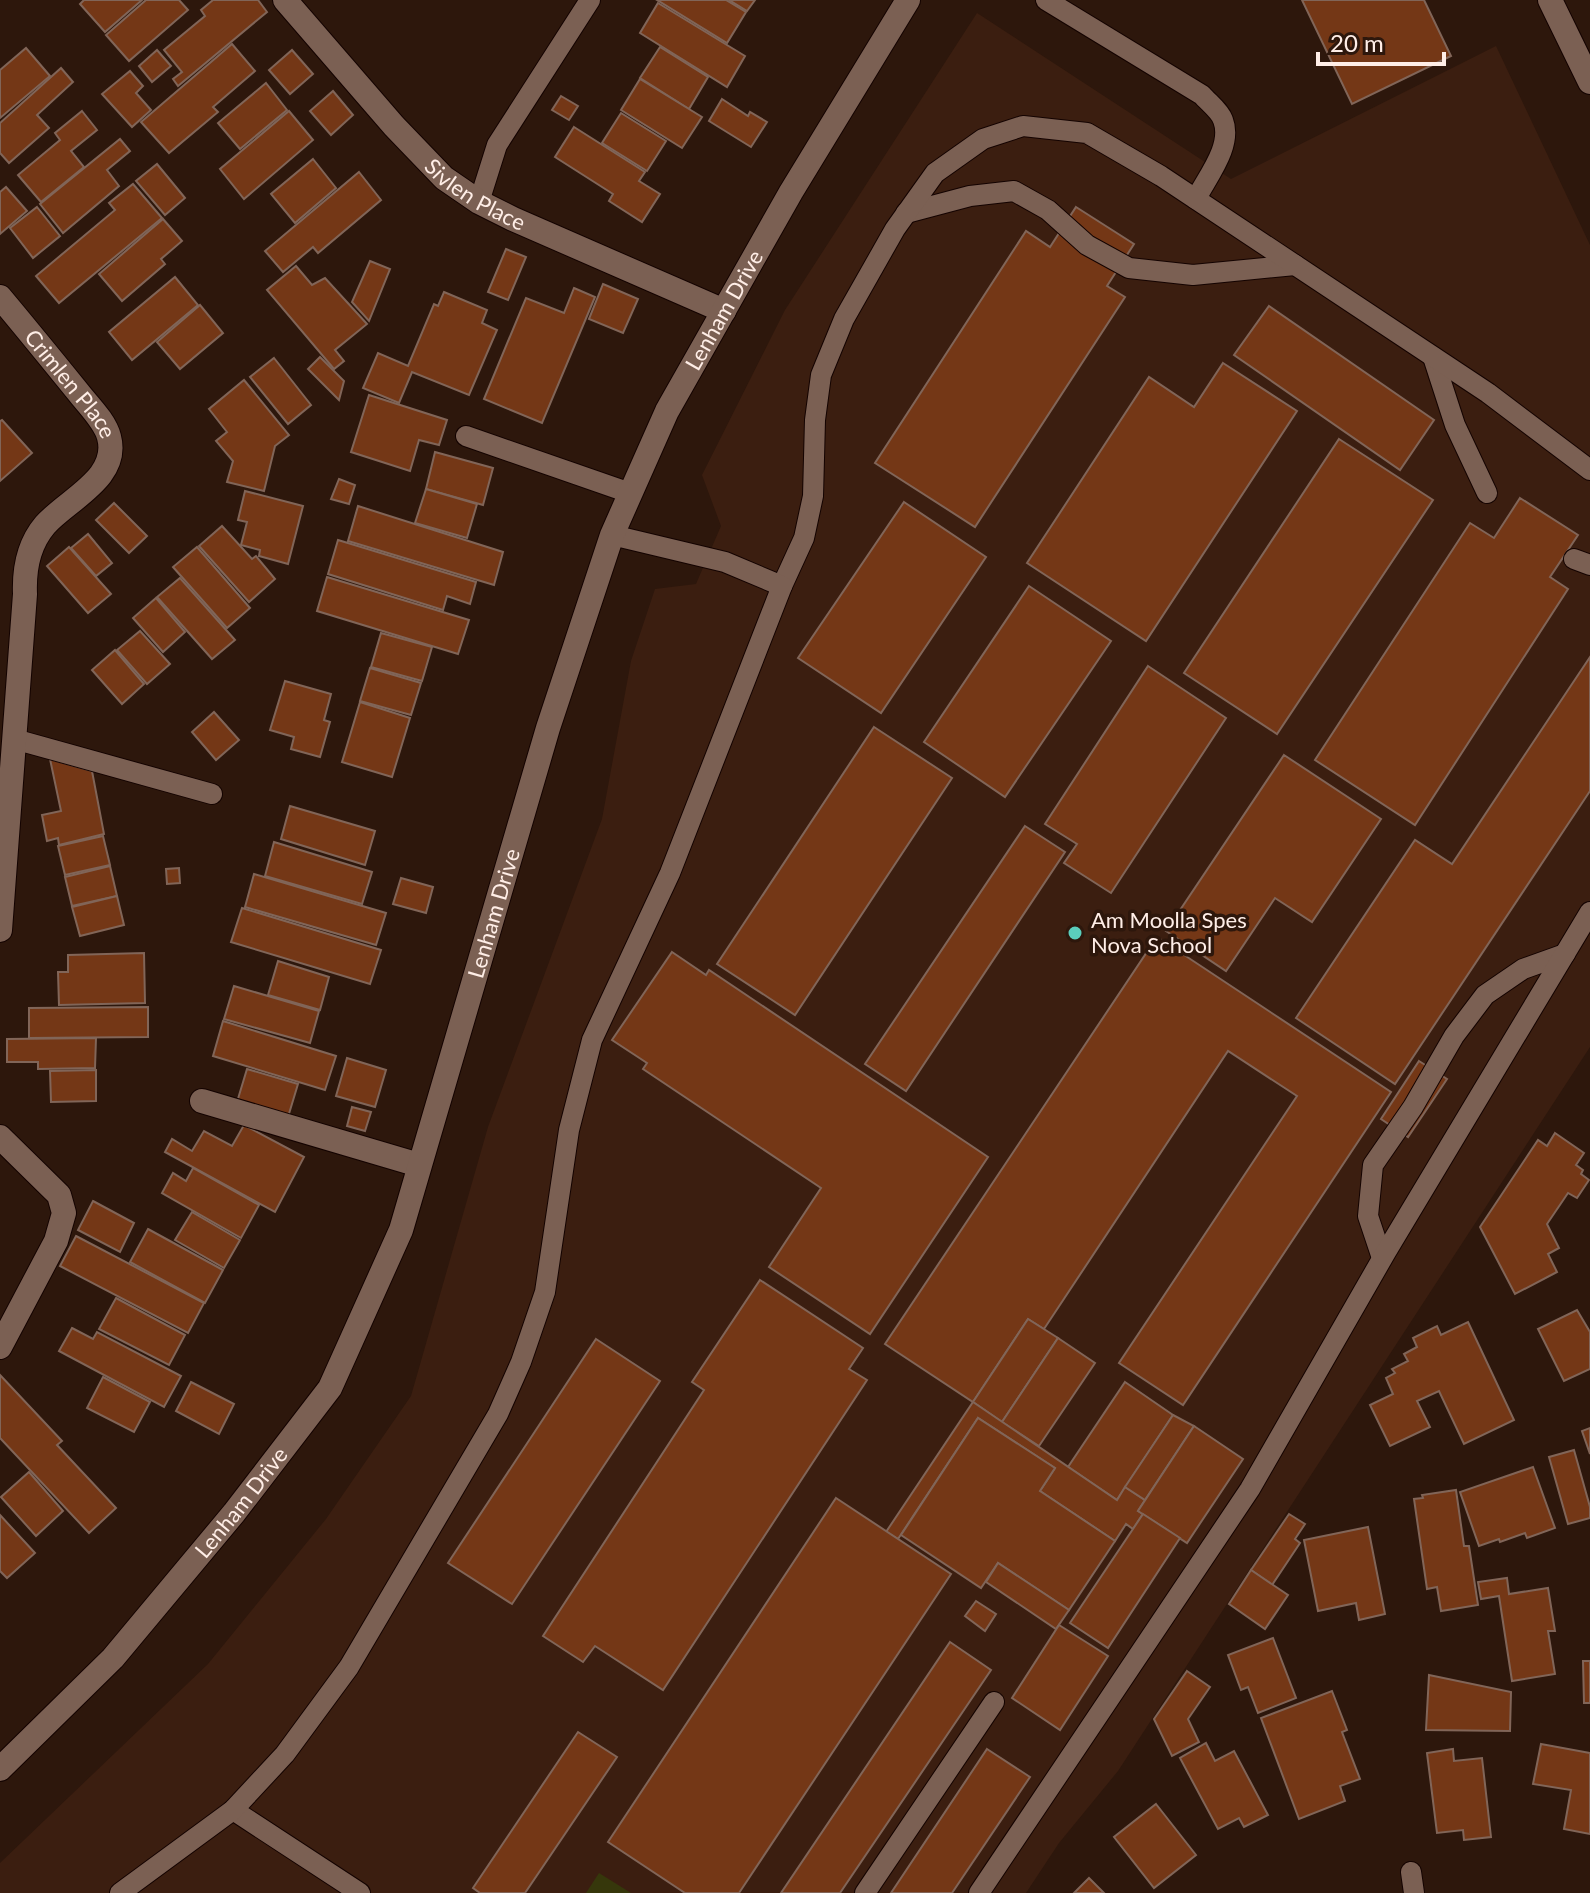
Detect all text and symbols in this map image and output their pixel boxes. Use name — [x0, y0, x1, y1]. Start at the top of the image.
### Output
scale bar — [1318, 16, 1444, 66]
text: 20 m — [1330, 28, 1384, 57]
street label: Sivlen Place — [419, 152, 530, 236]
street label: Lenham Drive — [679, 245, 768, 375]
street label: Crimlen Place — [19, 323, 122, 442]
street label: Lenham Drive — [461, 845, 525, 981]
place label: Am Moolla Spes Nova School — [1091, 906, 1247, 958]
marker: Am Moolla Spes Nova School — [1066, 924, 1084, 942]
street label: Lenham Drive — [189, 1441, 293, 1563]

